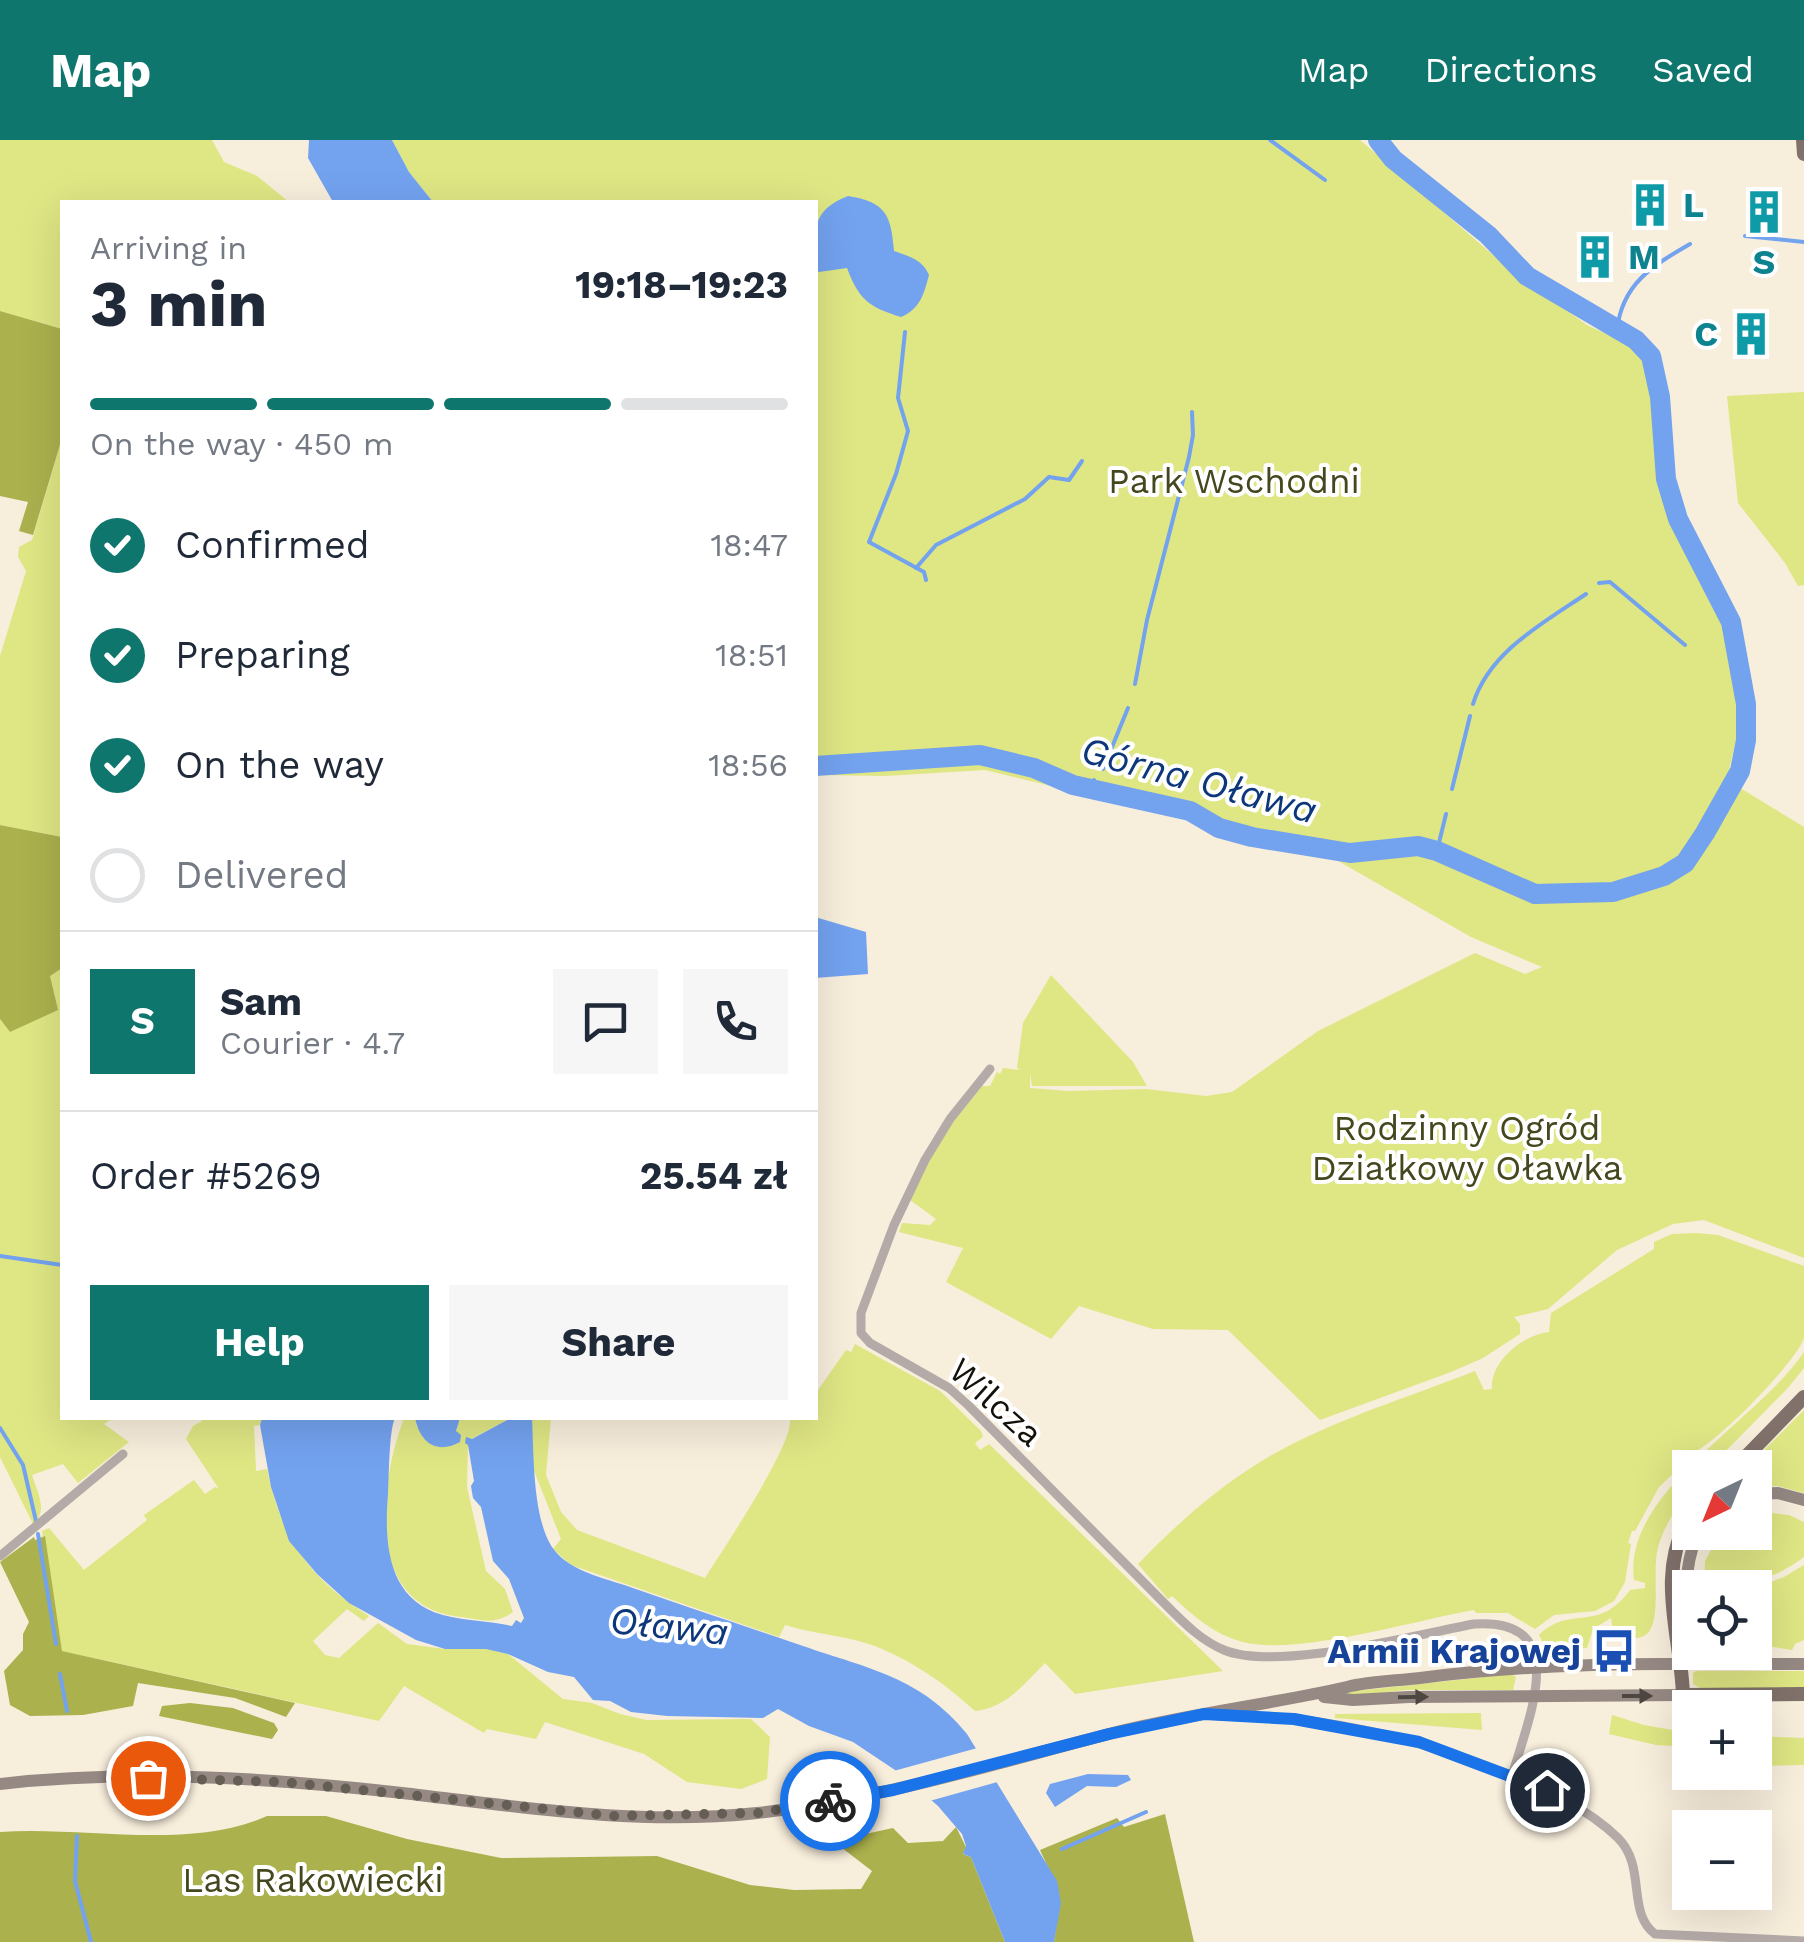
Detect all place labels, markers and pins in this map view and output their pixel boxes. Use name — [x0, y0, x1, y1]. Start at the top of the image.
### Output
building icon: L — [1626, 181, 1674, 229]
place label: L — [1683, 184, 1704, 226]
building icon: S — [1740, 188, 1788, 236]
building icon: M — [1571, 233, 1619, 281]
place label: M — [1628, 236, 1660, 278]
place label: S — [1753, 241, 1775, 283]
building icon: C — [1727, 310, 1775, 358]
place label: C — [1694, 313, 1718, 355]
bus stop icon: Armii Krajowej — [1590, 1627, 1638, 1675]
place label: Armii Krajowej — [1328, 1630, 1581, 1672]
pin — [106, 1736, 191, 1821]
pin — [1505, 1748, 1590, 1833]

